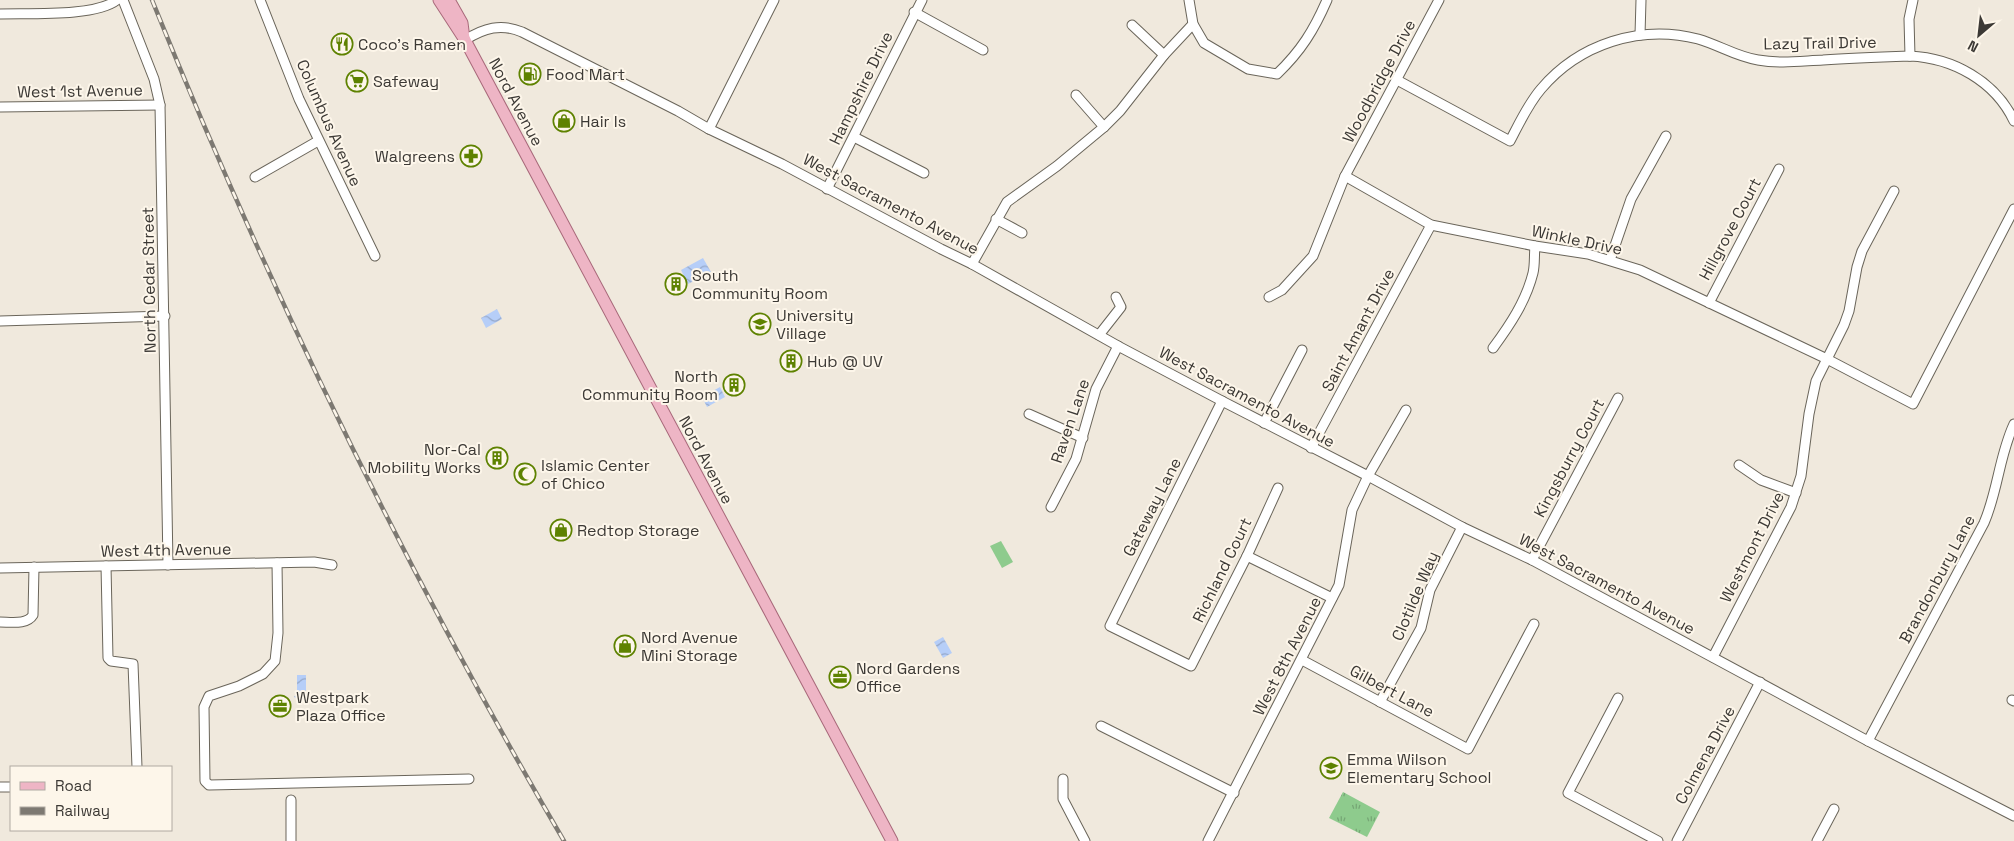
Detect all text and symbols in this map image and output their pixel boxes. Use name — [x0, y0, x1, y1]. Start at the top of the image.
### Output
north arrow — [1954, 10, 2004, 60]
street label: Woodbridge Drive — [1338, 16, 1420, 146]
street label: Hampshire Drive — [824, 28, 898, 148]
restaurant icon: Coco's Ramen — [330, 32, 354, 56]
street label: Lazy Trail Drive — [1763, 32, 1877, 54]
place label: Coco's Ramen — [358, 34, 466, 55]
text: N — [1965, 36, 1981, 57]
street label: Nord Avenue — [484, 54, 548, 150]
street label: Columbus Avenue — [292, 56, 366, 190]
fuel station icon: Food Mart — [518, 62, 542, 86]
place label: Food Mart — [546, 64, 625, 85]
supermarket icon: Safeway — [345, 69, 369, 93]
place label: Safeway — [373, 71, 439, 92]
street label: West 1st Avenue — [17, 79, 143, 103]
shop icon: Hair Is — [552, 109, 576, 133]
place label: Hair Is — [580, 111, 626, 132]
pharmacy icon: Walgreens — [459, 144, 483, 168]
place label: Walgreens — [375, 146, 455, 167]
street label: West Sacramento Avenue — [799, 149, 983, 259]
street label: Hillgrove Court — [1694, 174, 1766, 284]
street label: North Cedar Street — [137, 207, 161, 353]
street label: Winkle Drive — [1530, 220, 1624, 260]
place label: South Community Room — [692, 265, 828, 304]
street label: Saint Amant Drive — [1317, 265, 1399, 395]
building icon: South Community Room — [664, 272, 688, 296]
place label: University Village — [776, 305, 854, 344]
school or university icon: University Village — [748, 312, 772, 336]
street label: West Sacramento Avenue — [1155, 342, 1339, 452]
building icon: Hub @ UV — [779, 349, 803, 373]
place label: Hub @ UV — [807, 351, 883, 372]
place label: North Community Room — [582, 366, 718, 405]
building icon: North Community Room — [722, 373, 746, 397]
street label: Raven Lane — [1046, 376, 1094, 466]
street label: Kingsburry Court — [1529, 395, 1609, 521]
street label: Nord Avenue — [674, 412, 738, 508]
place label: Nor-Cal Mobility Works — [368, 439, 481, 478]
building icon: Nor-Cal Mobility Works — [485, 446, 509, 470]
street label: Gateway Lane — [1118, 454, 1186, 560]
place label: Islamic Center of Chico — [541, 455, 650, 494]
mosque icon: Islamic Center of Chico — [513, 462, 537, 486]
street label: Westmont Drive — [1715, 488, 1789, 606]
street label: Brandonbury Lane — [1894, 511, 1980, 647]
street label: Richland Court — [1188, 514, 1256, 626]
shop icon: Redtop Storage — [549, 518, 573, 542]
place label: Redtop Storage — [577, 520, 700, 541]
street label: West Sacramento Avenue — [1515, 529, 1699, 639]
street label: West 4th Avenue — [101, 538, 231, 562]
street label: Clotilde Way — [1387, 548, 1443, 644]
street label: West 8th Avenue — [1248, 593, 1326, 719]
place label: Nord Avenue Mini Storage — [641, 627, 738, 666]
shop icon: Nord Avenue Mini Storage — [613, 634, 637, 658]
place label: Nord Gardens Office — [856, 658, 960, 697]
street label: Gilbert Lane — [1346, 660, 1438, 722]
office icon: Nord Gardens Office — [828, 665, 852, 689]
place label: Westpark Plaza Office — [296, 687, 386, 726]
office icon: Westpark Plaza Office — [268, 694, 292, 718]
street label: Colmena Drive — [1670, 702, 1740, 808]
place label: Emma Wilson Elementary School — [1347, 749, 1492, 788]
school or university icon: Emma Wilson Elementary School — [1319, 756, 1343, 780]
legend — [10, 766, 172, 831]
text: Road — [55, 776, 92, 795]
text: Railway — [55, 801, 110, 820]

